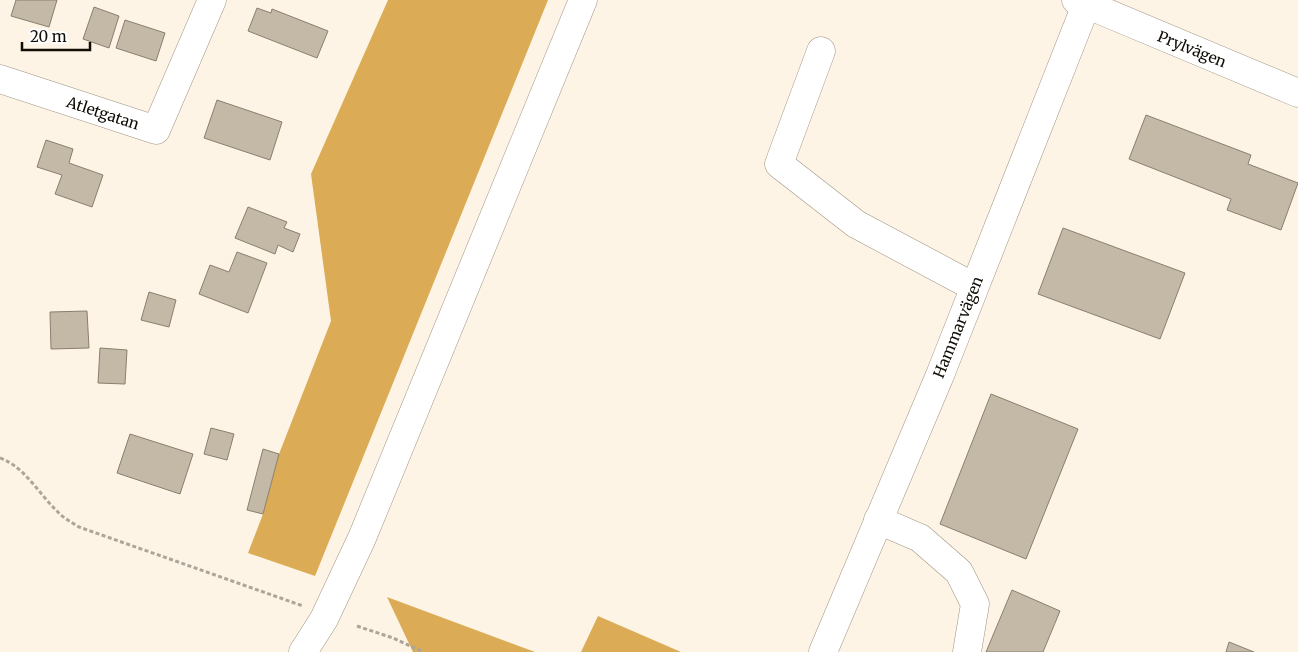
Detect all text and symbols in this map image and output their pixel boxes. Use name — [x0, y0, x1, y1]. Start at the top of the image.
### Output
scale bar — [22, 20, 90, 52]
text: 20 m — [30, 27, 67, 46]
street label: Prylvägen — [1155, 27, 1229, 71]
street label: Atletgatan — [63, 92, 142, 134]
street label: Hammarvägen — [929, 273, 987, 381]

